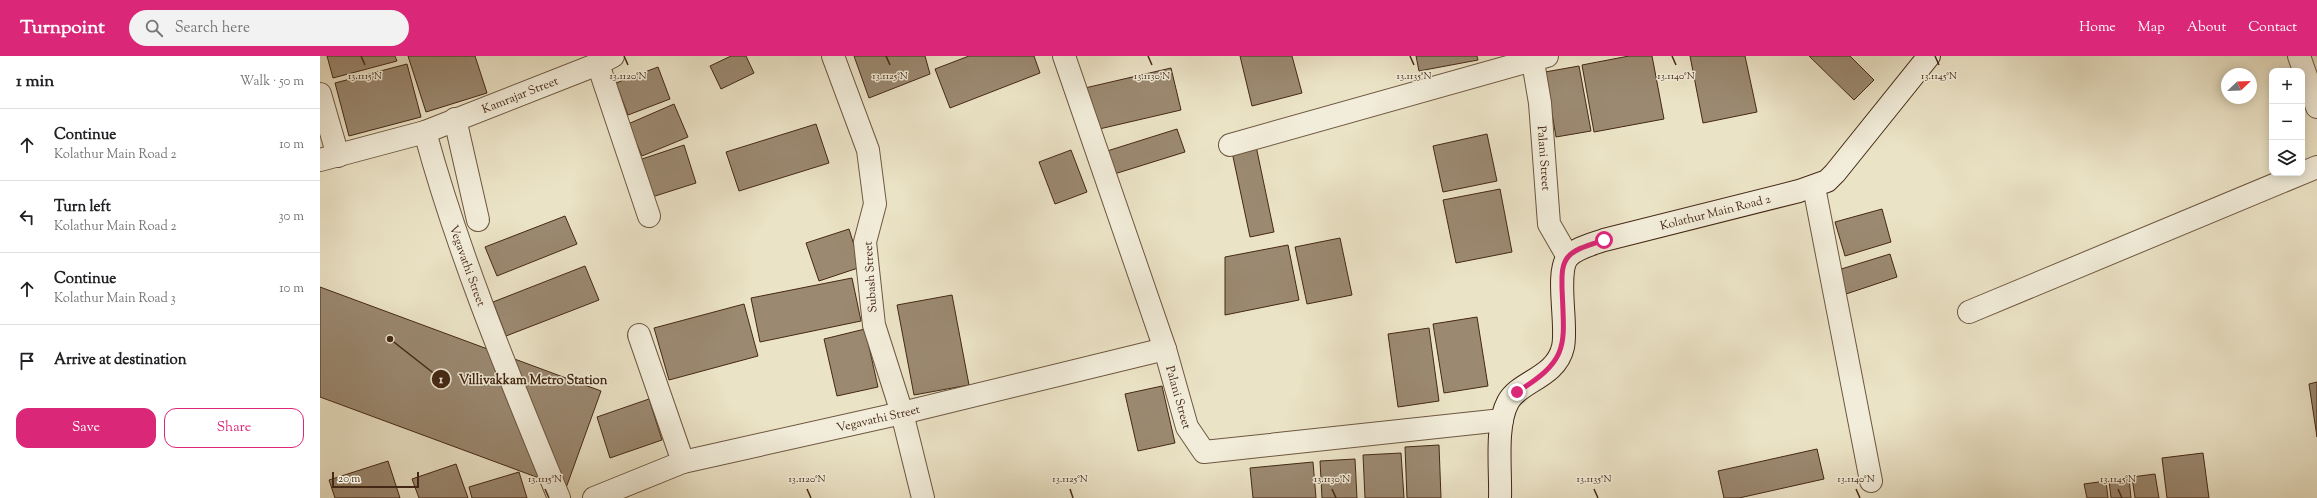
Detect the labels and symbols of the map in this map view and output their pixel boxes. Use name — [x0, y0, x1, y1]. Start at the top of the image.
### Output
north arrow — [2221, 68, 2257, 104]
text: 13.1115°N — [348, 69, 382, 84]
text: 13.1120°N — [609, 69, 647, 84]
text: 13.1125°N — [872, 69, 908, 84]
text: 13.1130°N — [1134, 69, 1170, 84]
text: 13.1135°N — [1397, 69, 1431, 84]
text: 13.1140°N — [1657, 69, 1695, 84]
text: 13.1145°N — [1921, 69, 1957, 84]
street label: Kamrajar Street — [479, 72, 561, 119]
street label: Palani Street — [1532, 125, 1554, 191]
street label: Kolathur Main Road 2 — [1658, 190, 1773, 236]
street label: Vegavathi Street — [444, 223, 490, 309]
route start — [1595, 231, 1613, 249]
street label: Subash Street — [860, 241, 882, 313]
street label: Palani Street — [1160, 364, 1195, 431]
callout: Villivakkam Metro Station — [431, 367, 616, 392]
text: 1 — [438, 371, 444, 389]
text: Villivakkam Metro Station — [459, 372, 608, 390]
route end — [1508, 383, 1526, 401]
street label: Vegavathi Street — [835, 401, 922, 437]
scale bar — [332, 470, 419, 489]
text: 13.1115°N — [528, 472, 562, 487]
text: 13.1120°N — [788, 472, 826, 487]
text: 13.1125°N — [1052, 472, 1088, 487]
text: 13.1130°N — [1314, 472, 1350, 487]
text: 13.1135°N — [1577, 472, 1611, 487]
text: 13.1140°N — [1837, 472, 1875, 487]
text: 13.1145°N — [2100, 472, 2136, 487]

